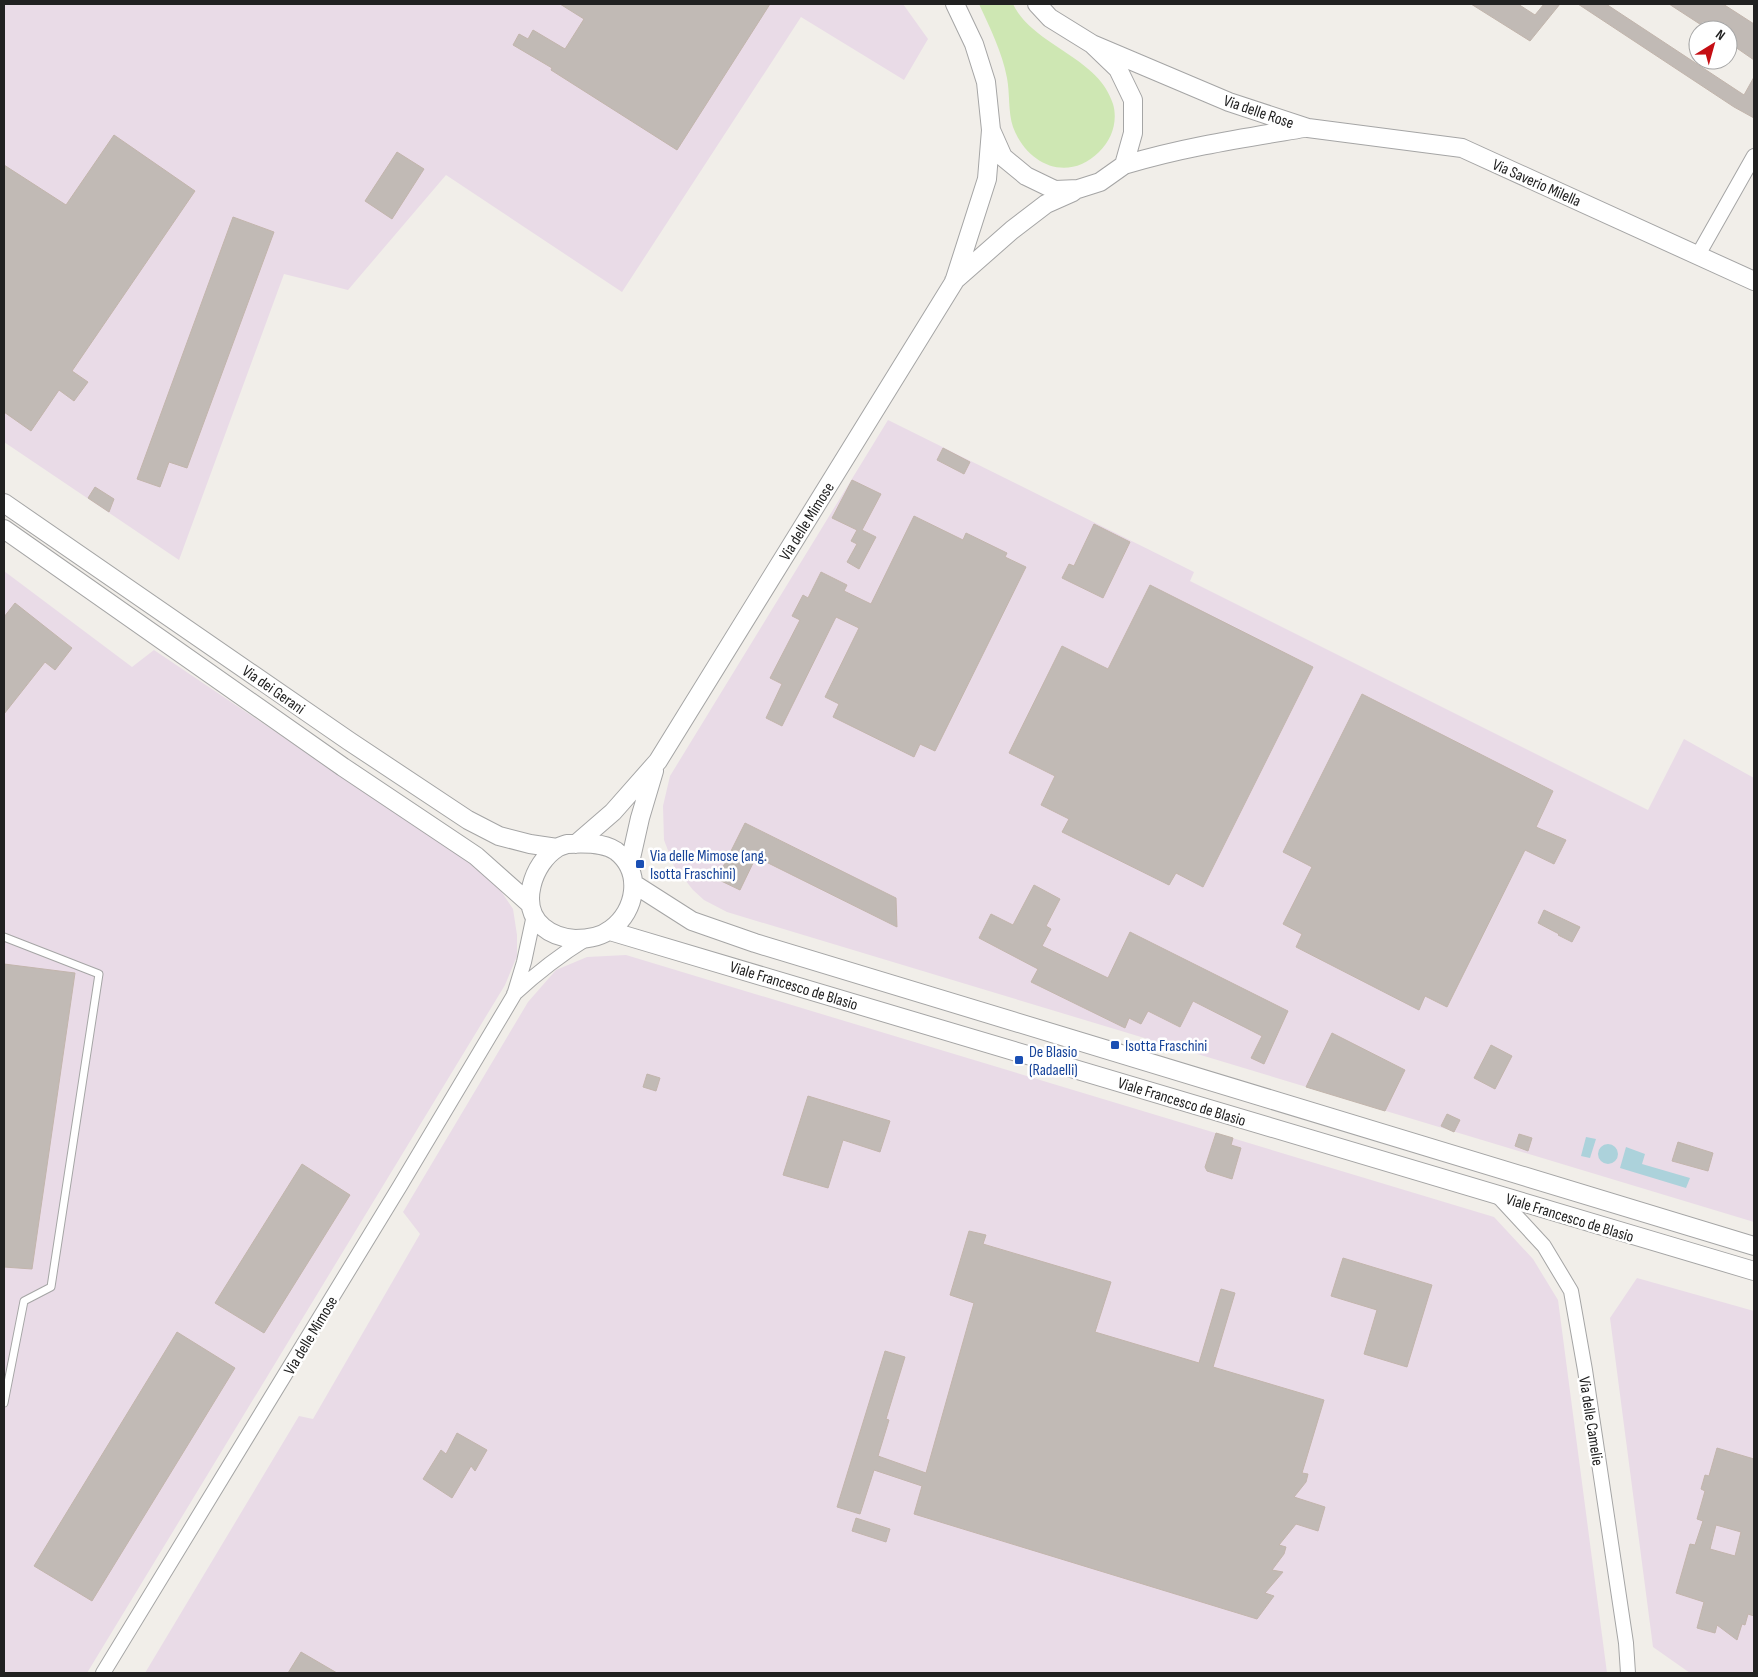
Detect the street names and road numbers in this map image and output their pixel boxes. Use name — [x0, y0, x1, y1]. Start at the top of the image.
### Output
street label: Via delle Rose — [1221, 92, 1296, 133]
street label: Via Saverio Milella — [1489, 155, 1584, 211]
street label: Via delle Mimose — [776, 479, 839, 564]
street label: Via dei Gerani — [238, 662, 308, 719]
street label: Viale Francesco de Blasio — [727, 958, 860, 1015]
street label: Viale Francesco de Blasio — [1115, 1074, 1248, 1131]
street label: Viale Francesco de Blasio — [1503, 1190, 1636, 1247]
street label: Via delle Mimose — [280, 1293, 342, 1379]
street label: Via delle Camelie — [1574, 1375, 1607, 1467]

